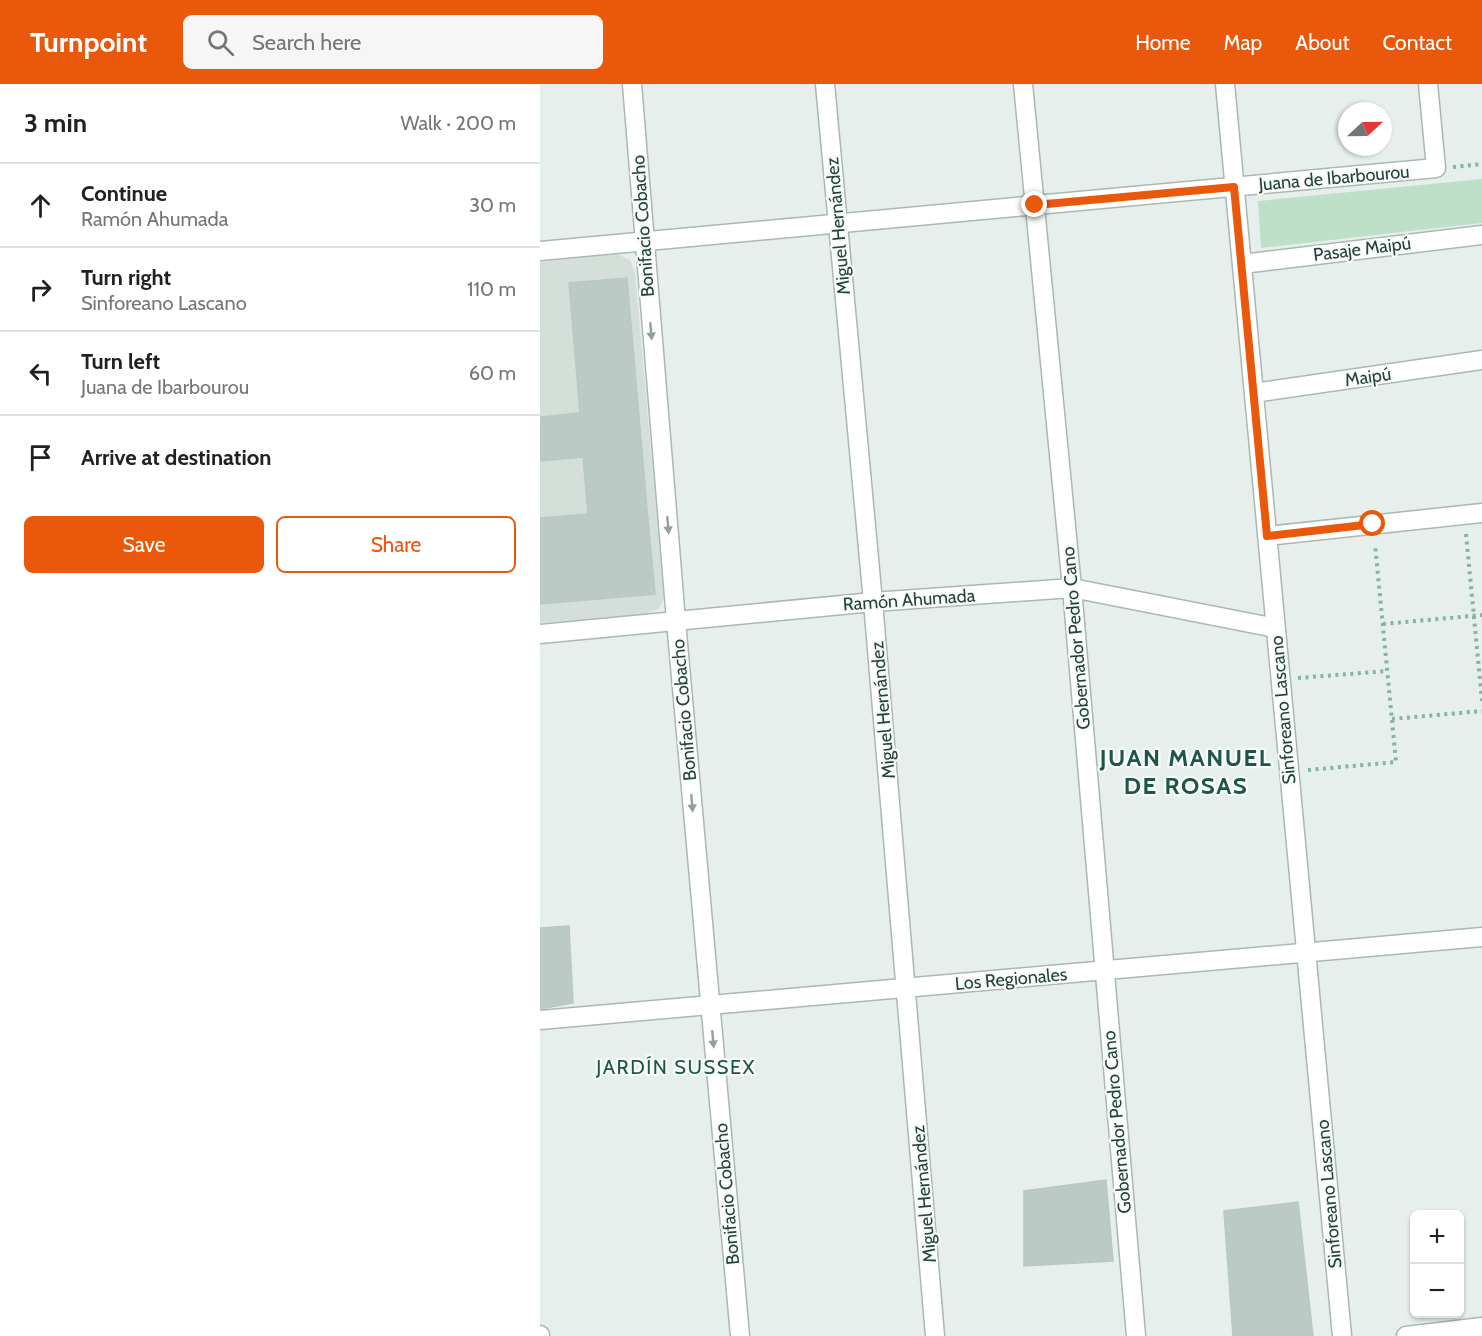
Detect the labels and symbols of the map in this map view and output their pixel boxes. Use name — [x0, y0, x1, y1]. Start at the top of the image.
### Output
north arrow — [1338, 102, 1392, 156]
street label: Bonifacio Cobacho — [627, 154, 659, 298]
street label: Miguel Hernández — [821, 156, 855, 296]
street label: Juana de Ibarbourou — [1257, 160, 1410, 196]
route end — [1021, 191, 1047, 217]
street label: Pasaje Maipú — [1312, 232, 1412, 266]
one-way arrow — [646, 321, 656, 340]
street label: Maipú — [1343, 363, 1393, 391]
route start — [1359, 510, 1385, 536]
one-way arrow — [663, 516, 673, 535]
street label: Gobernador Pedro Cano — [1057, 546, 1095, 730]
street label: Ramón Ahumada — [842, 584, 976, 616]
street label: Sinforeano Lascano — [1266, 635, 1300, 785]
street label: Bonifacio Cobacho — [667, 638, 701, 782]
street label: Miguel Hernández — [866, 640, 900, 780]
district label: JUAN MANUEL DE ROSAS — [1099, 743, 1272, 800]
one-way arrow — [687, 794, 697, 813]
street label: Los Regionales — [954, 963, 1068, 995]
one-way arrow — [708, 1030, 718, 1049]
street label: Gobernador Pedro Cano — [1098, 1030, 1136, 1214]
district label: JARDÍN SUSSEX — [595, 1055, 756, 1079]
street label: Sinforeano Lascano — [1312, 1119, 1346, 1269]
street label: Bonifacio Cobacho — [710, 1122, 744, 1266]
street label: Miguel Hernández — [907, 1124, 941, 1264]

